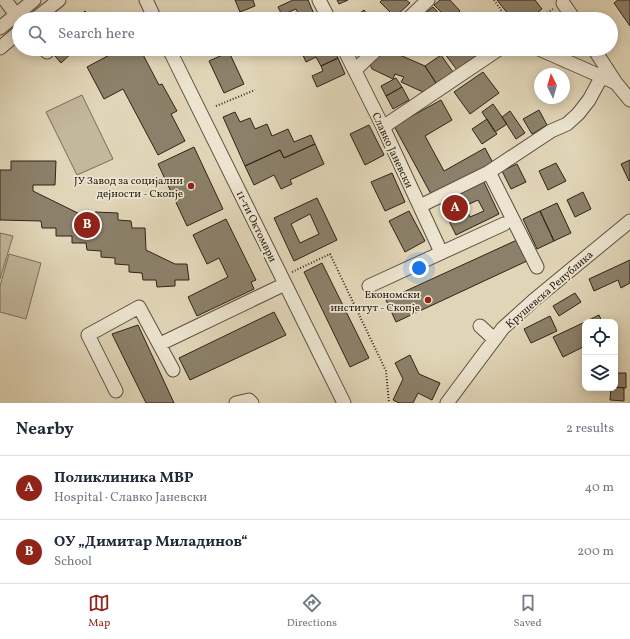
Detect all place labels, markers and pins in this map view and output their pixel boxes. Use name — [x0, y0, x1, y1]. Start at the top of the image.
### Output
place label: ЈУ Завод за социјални дејности - Скопје — [74, 174, 183, 202]
marker: ЈУ Завод за социјални дејности - Скопје — [186, 181, 196, 191]
pin: A — [442, 193, 468, 223]
pin: B — [74, 210, 100, 240]
place label: Економски институт - Скопје — [330, 288, 420, 316]
marker: Економски институт - Скопје — [423, 295, 433, 305]

